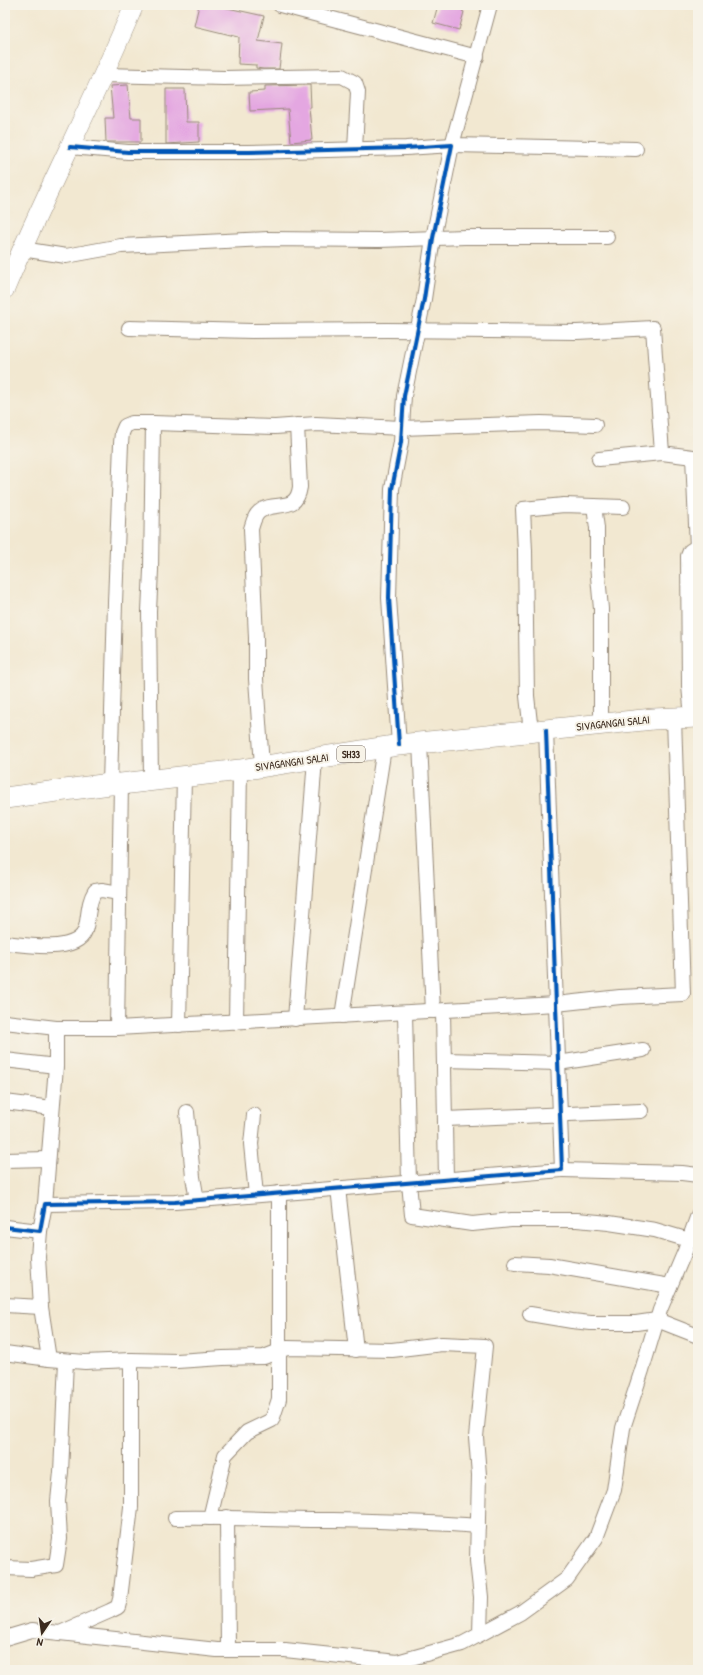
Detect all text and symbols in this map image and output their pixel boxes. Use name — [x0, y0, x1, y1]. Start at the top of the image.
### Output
street label: SIVAGANGAI SALAI — [576, 712, 650, 734]
road number: SH33 — [337, 746, 365, 762]
street label: SIVAGANGAI SALAI — [254, 750, 330, 774]
north arrow — [22, 1613, 62, 1653]
text: N — [35, 1635, 44, 1650]

